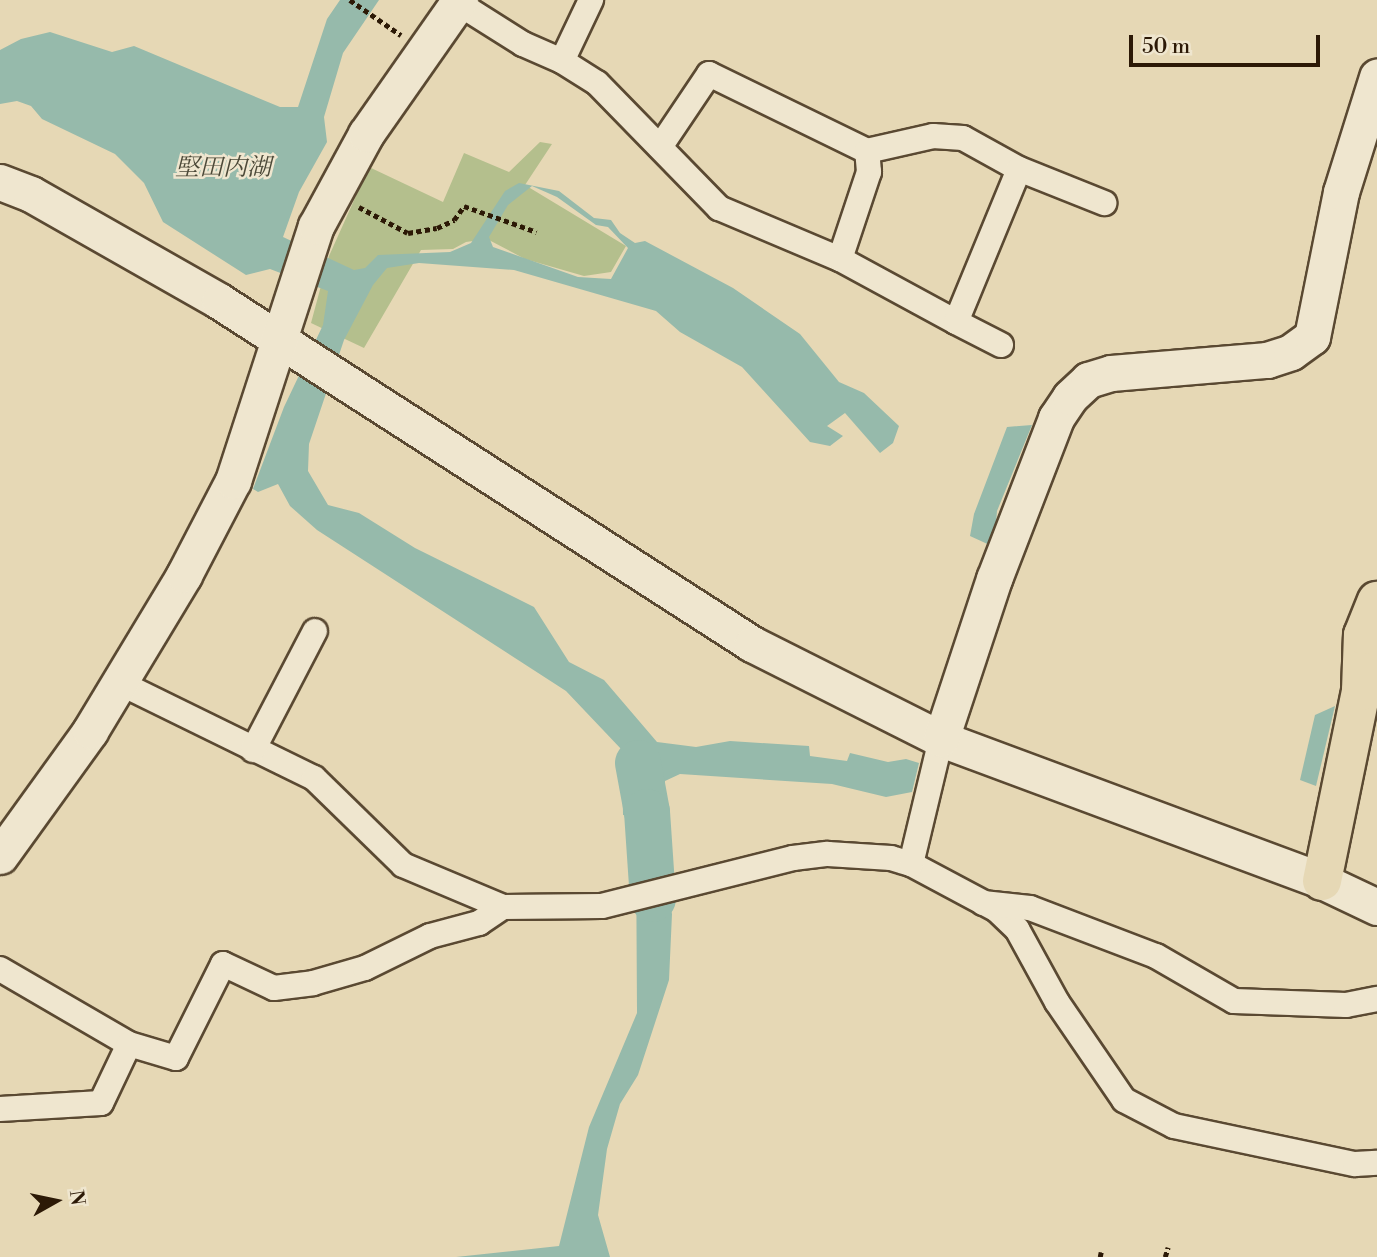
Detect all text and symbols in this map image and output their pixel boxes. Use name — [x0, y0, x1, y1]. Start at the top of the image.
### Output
scale bar — [1132, 21, 1323, 65]
text: 50 m — [1142, 34, 1190, 60]
water label: 堅田内湖 — [175, 155, 271, 183]
north arrow — [21, 1166, 91, 1236]
text: N — [64, 1188, 90, 1207]

